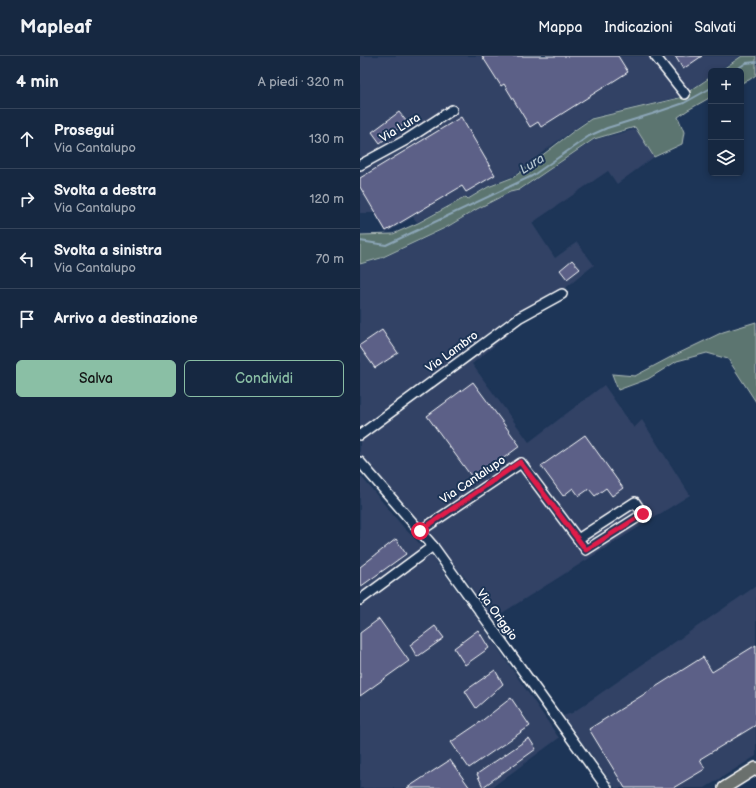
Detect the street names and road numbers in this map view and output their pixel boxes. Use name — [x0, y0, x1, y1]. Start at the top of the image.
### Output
street label: Via Lura — [377, 110, 423, 146]
street label: Via Lambro — [423, 328, 481, 376]
street label: Via Cantalupo — [437, 453, 509, 507]
street label: Via Origgio — [473, 586, 521, 644]

